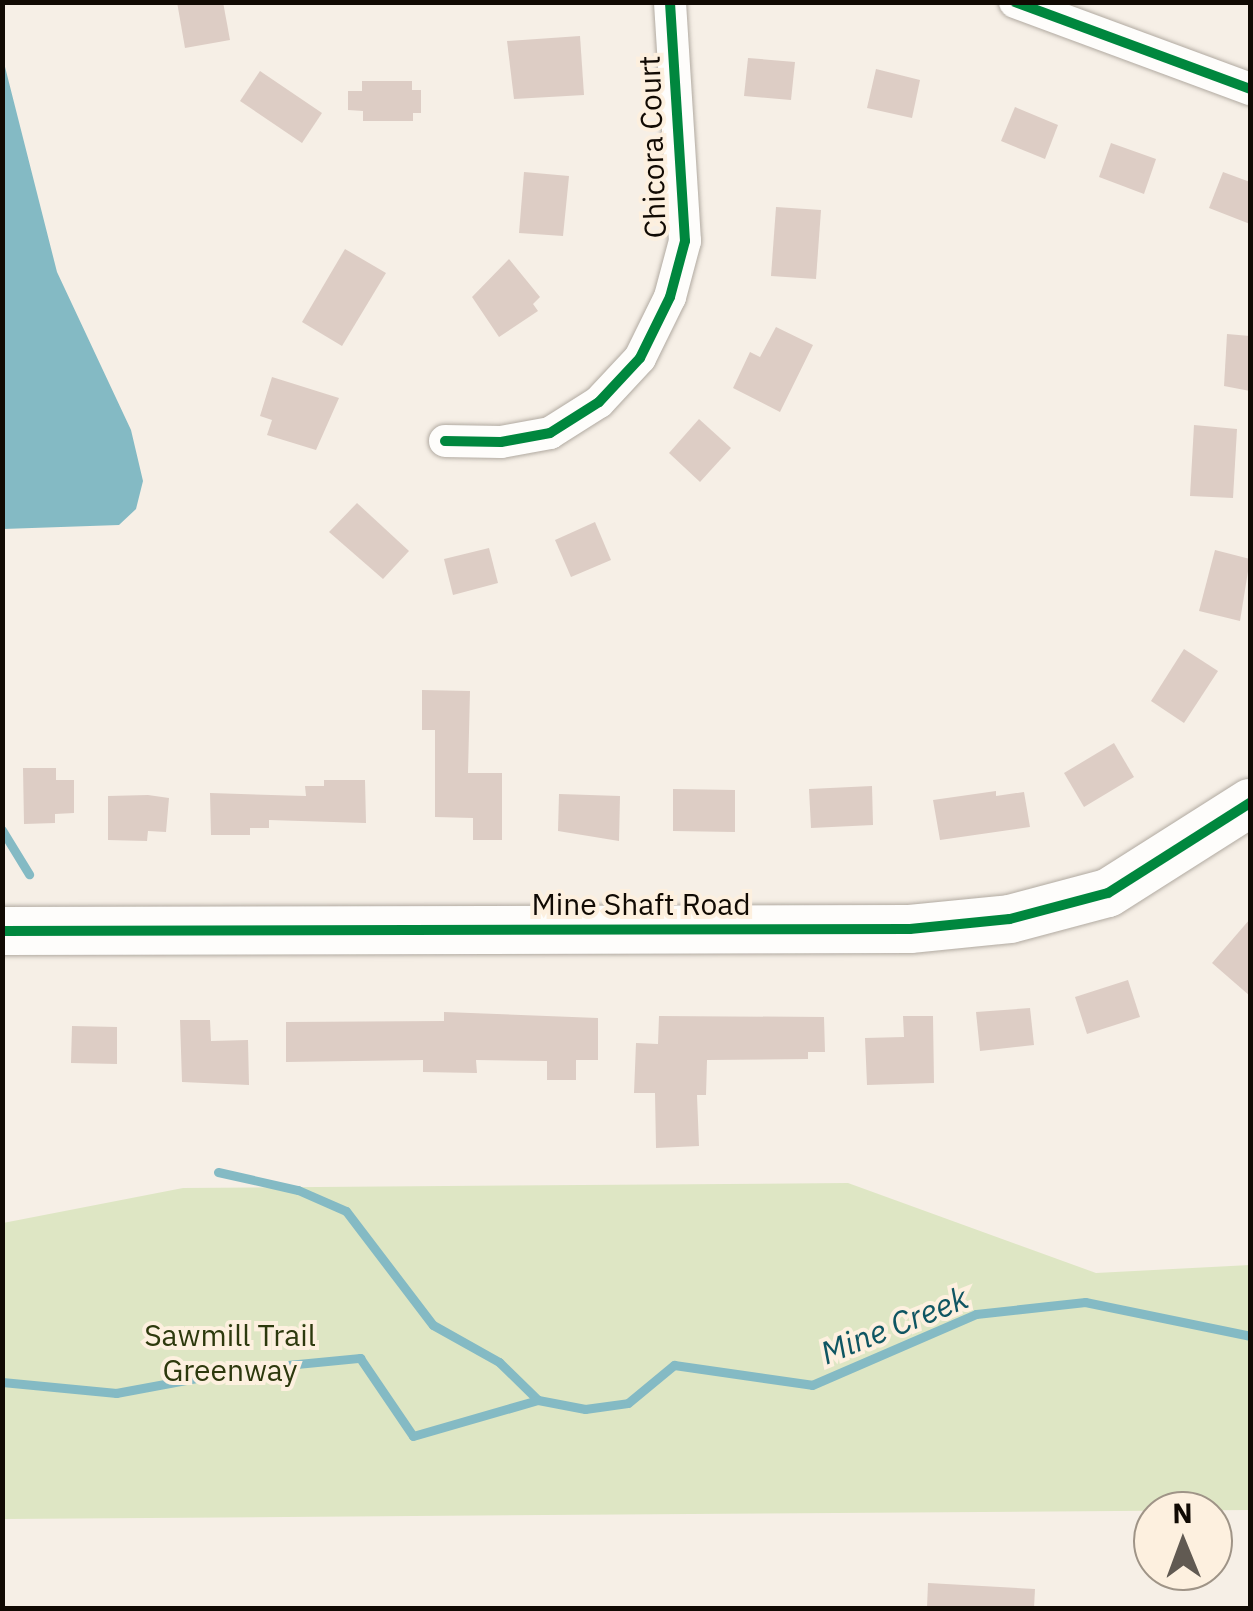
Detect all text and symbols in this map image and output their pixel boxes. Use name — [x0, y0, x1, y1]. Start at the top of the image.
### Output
street label: Chicora Court — [631, 55, 673, 239]
street label: Mine Shaft Road — [531, 886, 751, 922]
water label: Mine Creek — [815, 1278, 973, 1372]
park label: Sawmill Trail Greenway — [144, 1317, 316, 1388]
north arrow — [1133, 1491, 1233, 1591]
text: N — [1172, 1494, 1193, 1531]

